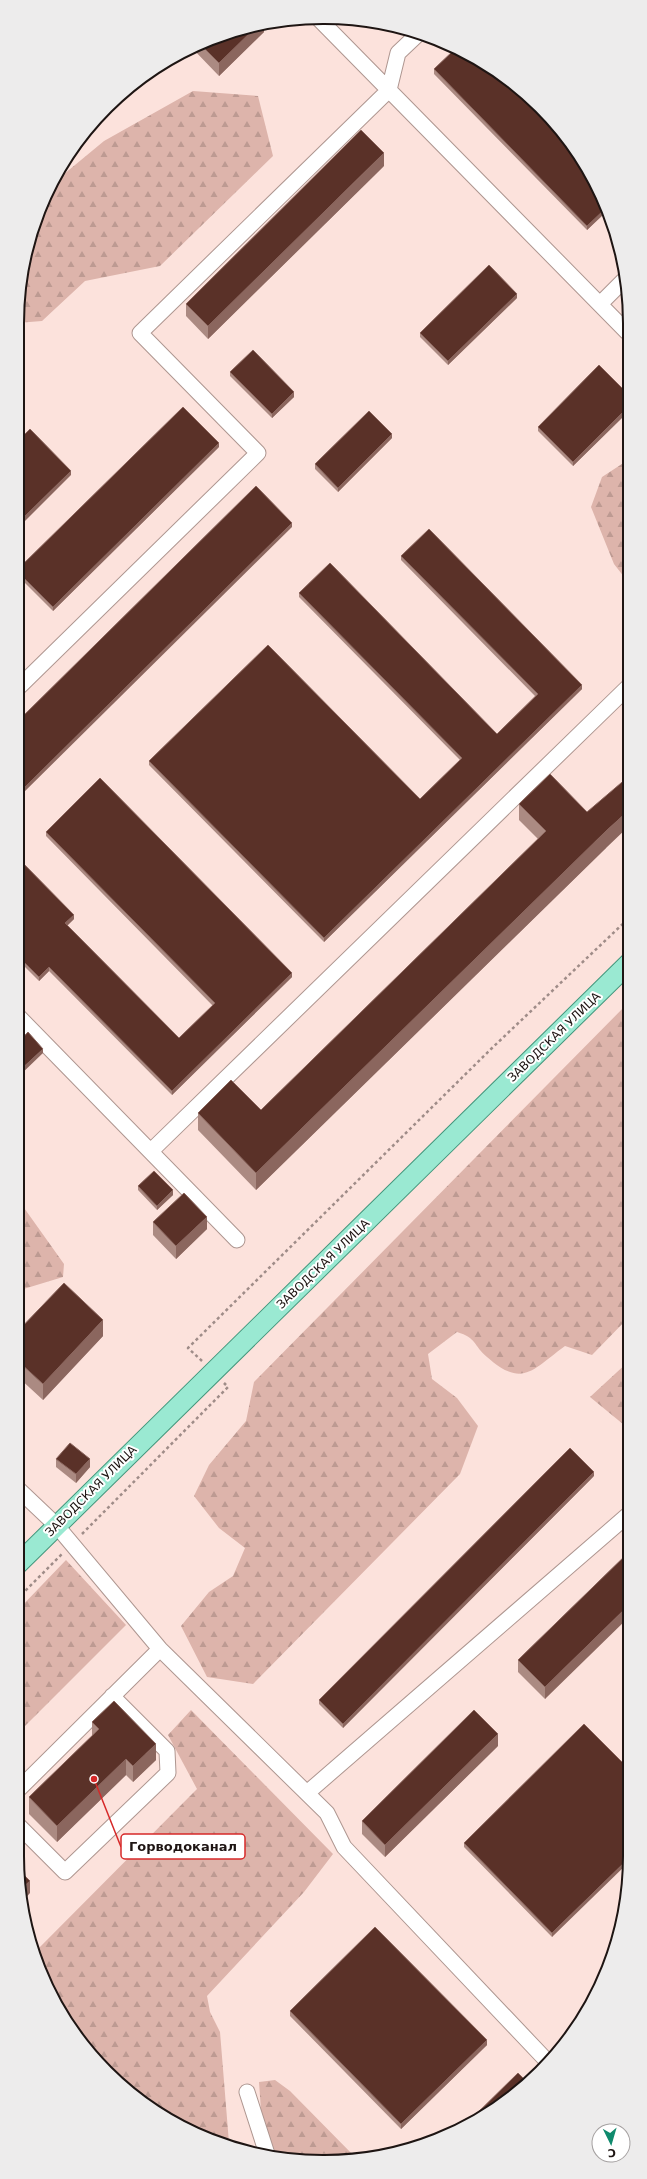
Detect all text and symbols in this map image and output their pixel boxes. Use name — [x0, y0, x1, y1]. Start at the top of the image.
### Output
street label: ЗАВОДСКАЯ УЛИЦА — [505, 989, 604, 1085]
street label: ЗАВОДСКАЯ УЛИЦА — [274, 1216, 373, 1312]
street label: ЗАВОДСКАЯ УЛИЦА — [43, 1442, 140, 1539]
callout: Горводоканал — [121, 1834, 245, 1859]
text: Горводоканал — [129, 1839, 237, 1854]
north arrow — [591, 2123, 631, 2163]
text: С — [607, 2146, 616, 2159]

